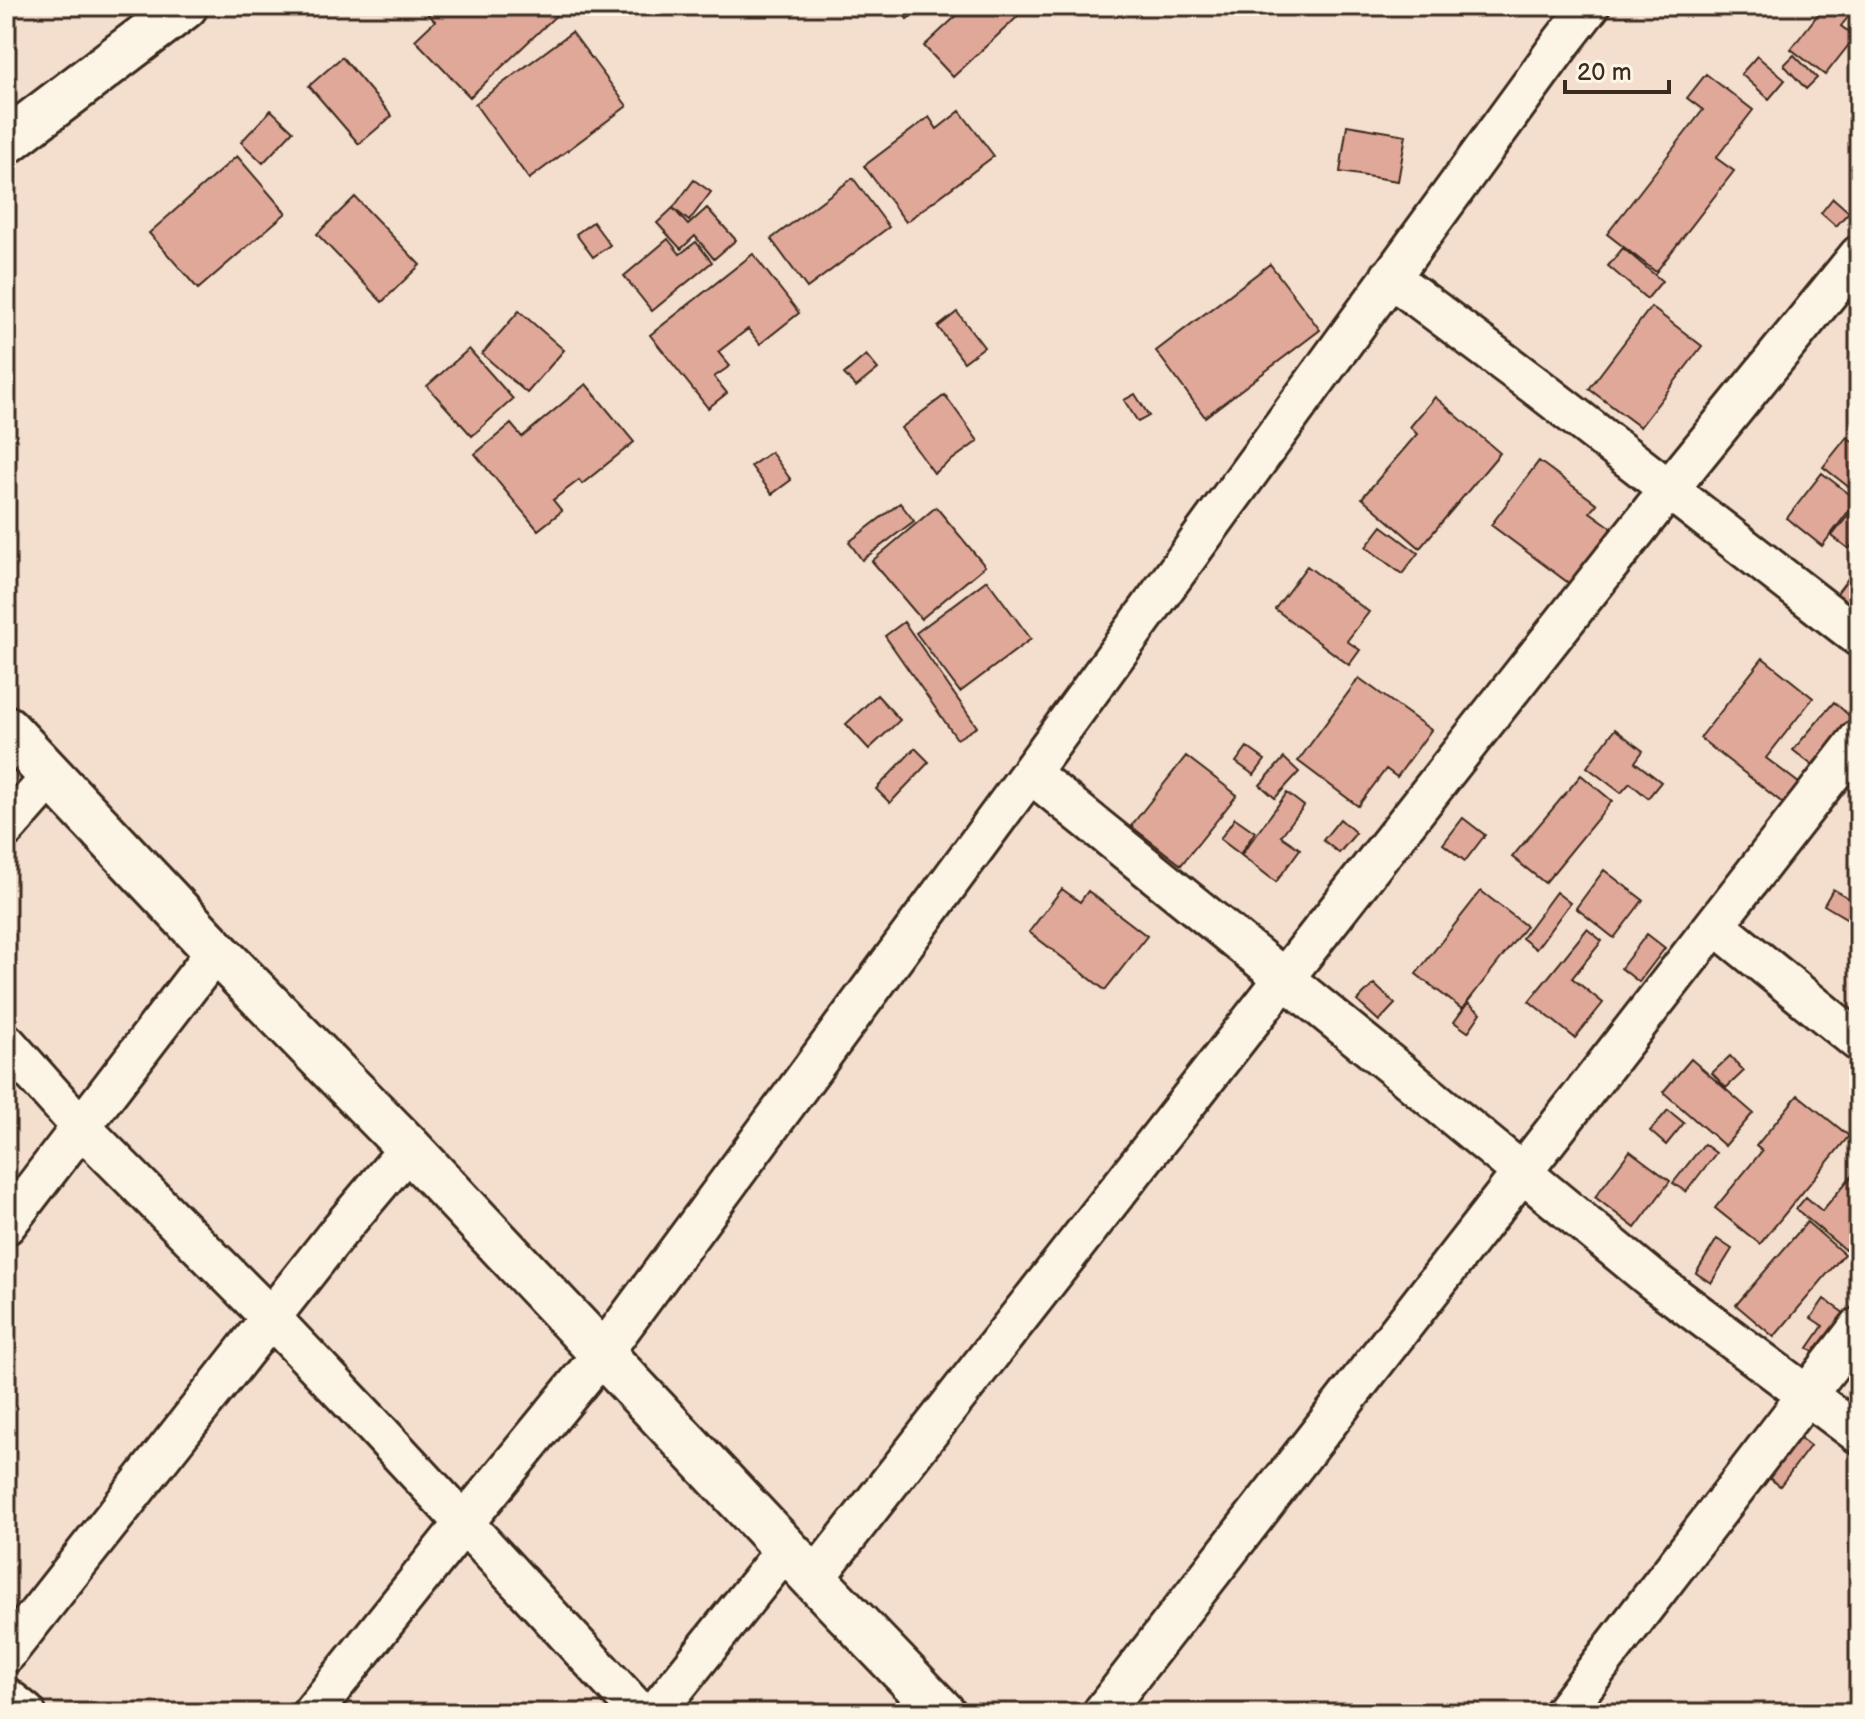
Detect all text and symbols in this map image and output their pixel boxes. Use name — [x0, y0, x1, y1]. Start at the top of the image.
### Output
scale bar — [1565, 44, 1669, 94]
text: 20 m — [1577, 58, 1632, 87]

